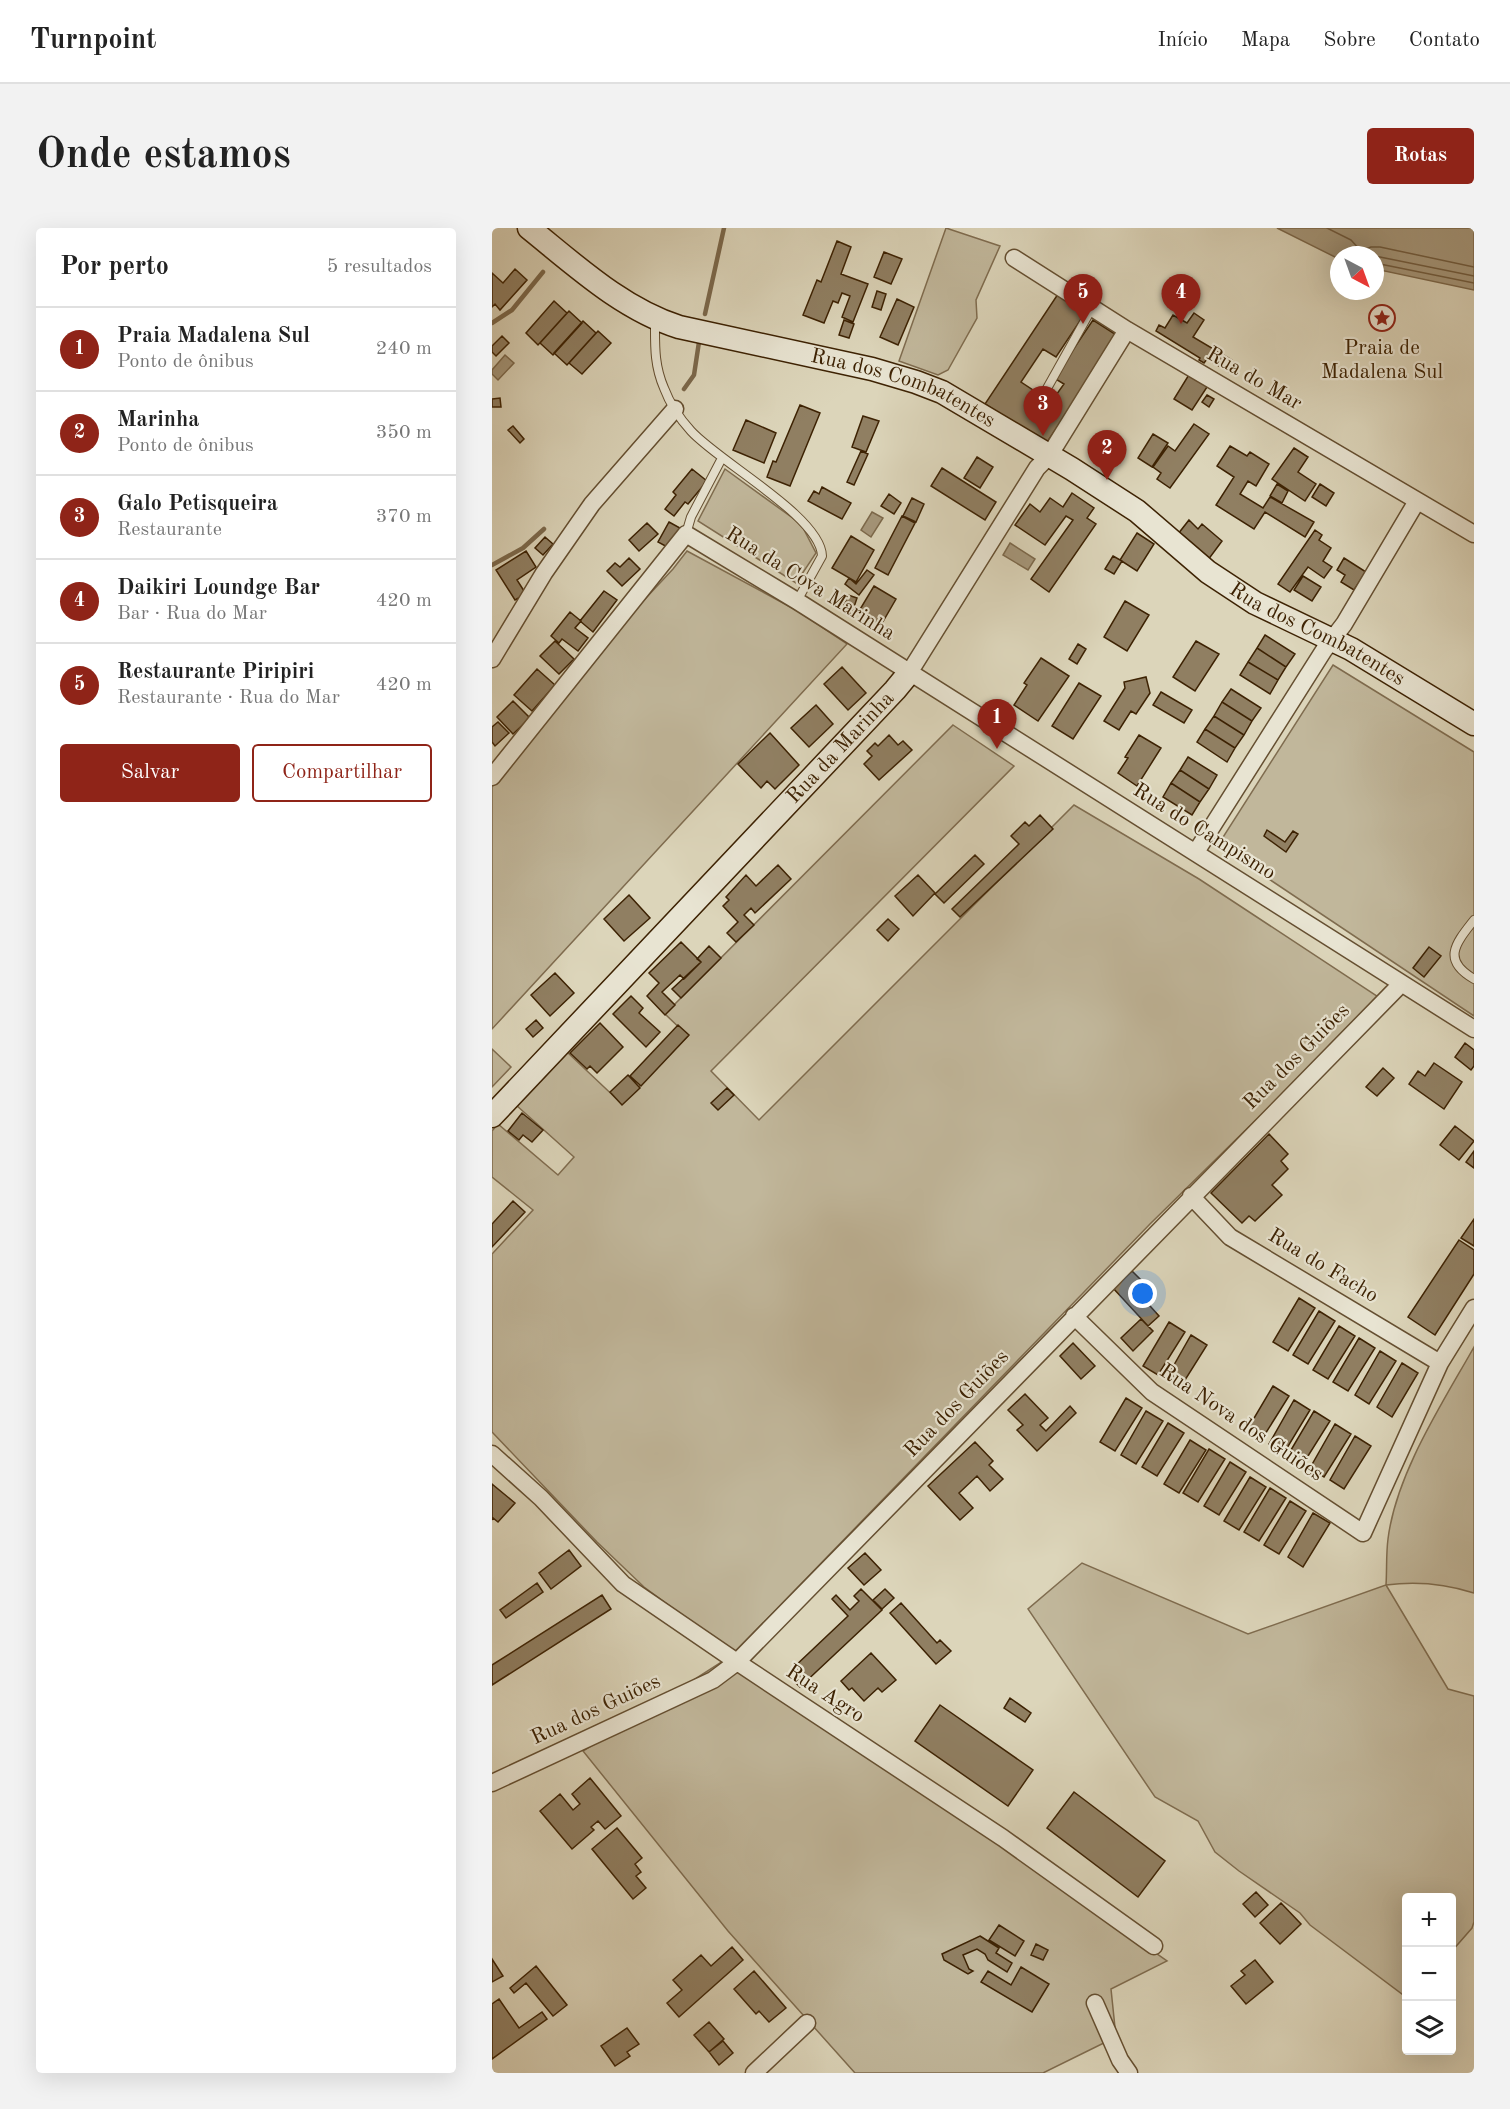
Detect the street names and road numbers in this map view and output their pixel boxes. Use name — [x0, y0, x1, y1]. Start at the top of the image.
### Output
street label: Rua do Mar — [1203, 343, 1306, 415]
street label: Rua dos Combatentes — [809, 345, 999, 432]
street label: Rua da Cova Marinha — [722, 523, 898, 645]
street label: Rua dos Combatentes — [1226, 579, 1409, 690]
street label: Rua da Marinha — [783, 688, 898, 808]
street label: Rua do Campismo — [1129, 780, 1279, 884]
street label: Rua dos Guiões — [1240, 1000, 1354, 1114]
street label: Rua do Facho — [1264, 1225, 1382, 1307]
street label: Rua dos Guiões — [901, 1346, 1013, 1462]
street label: Rua Nova dos Guiões — [1155, 1360, 1327, 1486]
street label: Rua Agro — [782, 1661, 868, 1727]
street label: Rua dos Guiões — [528, 1671, 664, 1749]

